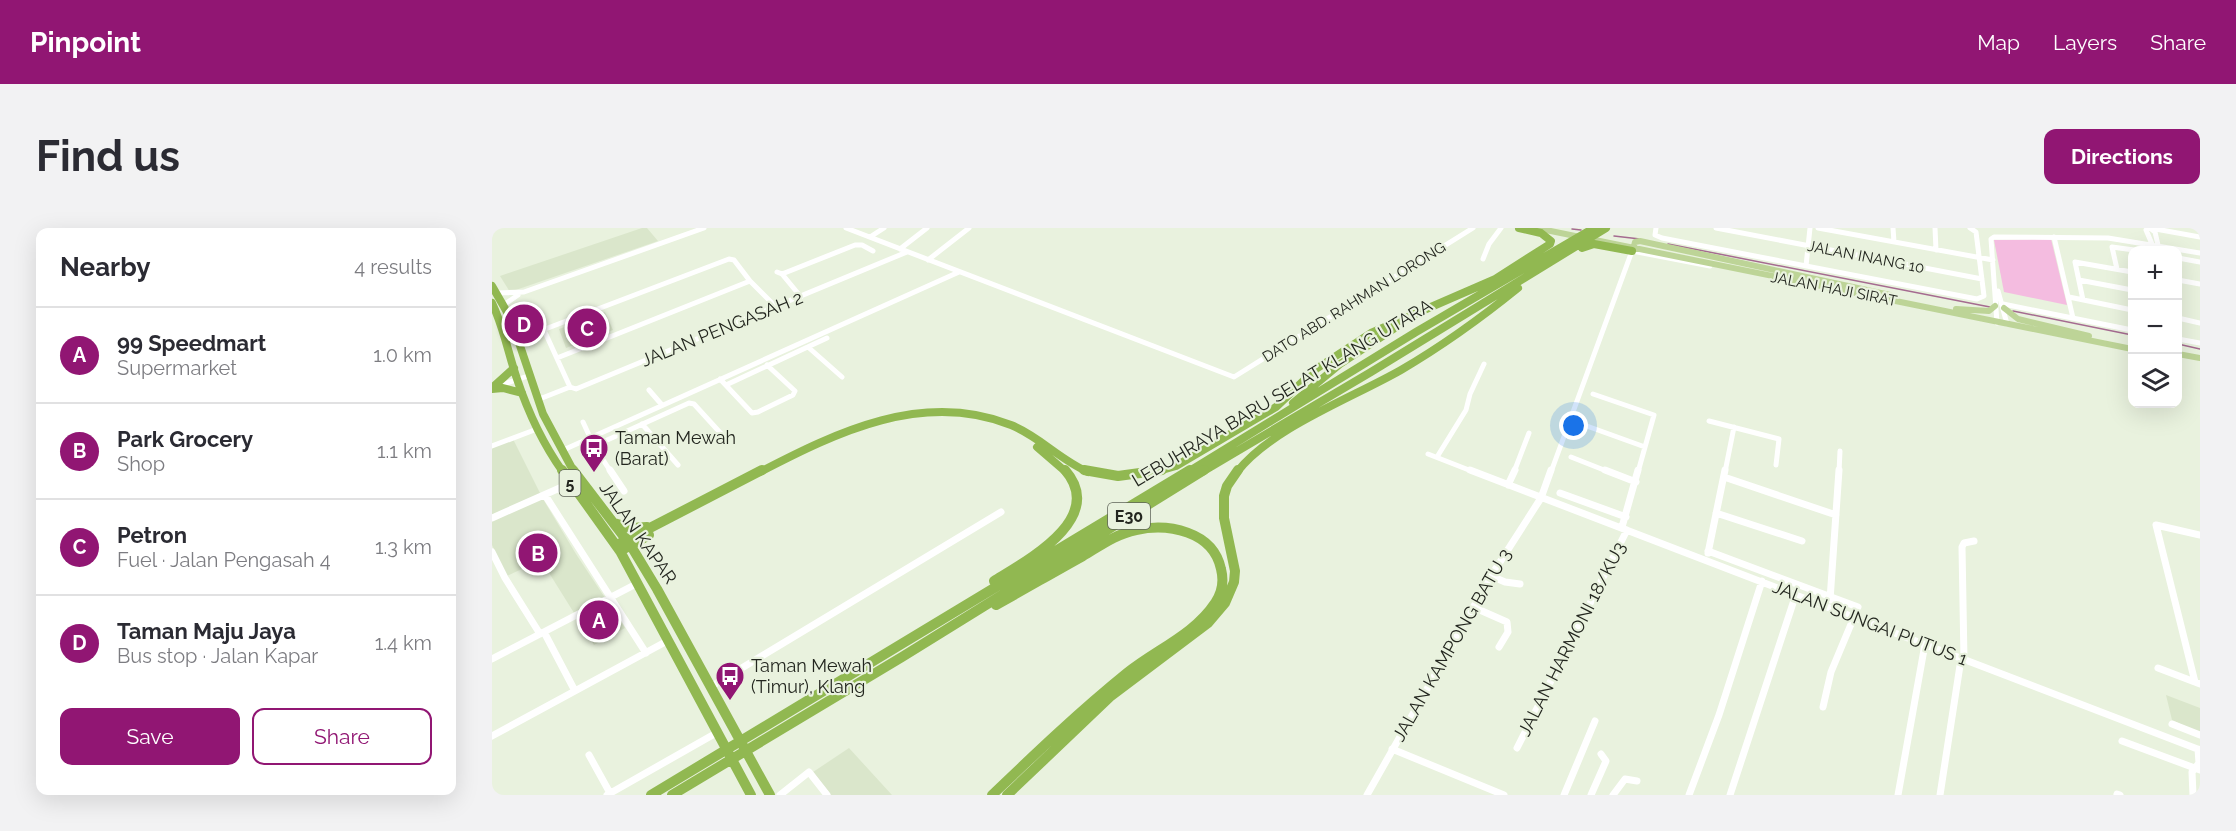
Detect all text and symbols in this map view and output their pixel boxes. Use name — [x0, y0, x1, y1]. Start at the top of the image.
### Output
text: Pinpoint — [30, 26, 141, 59]
text: Map — [1977, 30, 2020, 55]
text: Layers — [2053, 30, 2117, 55]
text: Share — [2150, 30, 2206, 55]
button: Directions — [2044, 129, 2200, 184]
text: Find us — [36, 132, 180, 181]
street label: JALAN INANG 10 — [1806, 237, 1926, 277]
street label: DATO ABD. RAHMAN LORONG — [1259, 238, 1449, 366]
map controls — [2128, 246, 2182, 408]
button: + — [2128, 246, 2182, 300]
text: Nearby — [60, 252, 150, 282]
text: 4 results — [354, 255, 432, 279]
street label: JALAN HAJI SIRAT — [1769, 268, 1899, 310]
street label: JALAN PENGASAH 2 — [638, 286, 806, 371]
street label: LEBUHRAYA BARU SELAT KLANG UTARA — [1128, 294, 1436, 491]
button: − — [2128, 300, 2182, 354]
pin: D — [504, 302, 543, 346]
pin: C — [568, 306, 607, 350]
text: 99 Speedmart — [117, 330, 266, 356]
text: A — [73, 343, 86, 367]
text: 1.0 km — [373, 343, 432, 367]
button: layers — [2128, 354, 2182, 408]
text: Supermarket — [117, 356, 237, 380]
your location — [1559, 411, 1588, 440]
text: Park Grocery — [117, 426, 253, 452]
place label: Taman Mewah (Barat) — [615, 427, 736, 469]
bus stop icon: Taman Mewah (Barat) — [578, 432, 610, 474]
text: B — [73, 439, 86, 463]
text: 1.1 km — [377, 439, 432, 463]
text: Shop — [117, 452, 165, 476]
road number: 5 — [560, 470, 580, 496]
street label: JALAN KAPAR — [595, 478, 681, 588]
road number: E30 — [1108, 503, 1150, 529]
text: Petron — [117, 522, 187, 548]
pin: B — [518, 530, 558, 576]
text: C — [73, 535, 86, 559]
text: 1.3 km — [375, 535, 432, 559]
street label: JALAN HARMONI 18/KU3 — [1513, 538, 1630, 739]
street label: JALAN KAMPONG BATU 3 — [1388, 545, 1515, 745]
text: Fuel · Jalan Pengasah 4 — [117, 548, 331, 572]
street label: JALAN SUNGAI PUTUS 1 — [1770, 576, 1971, 669]
pin: A — [580, 598, 618, 642]
text: Taman Maju Jaya — [117, 618, 296, 644]
text: D — [72, 631, 87, 655]
text: 1.4 km — [375, 631, 432, 655]
text: Bus stop · Jalan Kapar — [117, 644, 318, 668]
place label: Taman Mewah (Timur), Klang — [751, 655, 872, 697]
bus stop icon: Taman Mewah (Timur), Klang — [714, 660, 746, 702]
button: Save — [60, 708, 240, 765]
button: Share — [252, 708, 432, 765]

